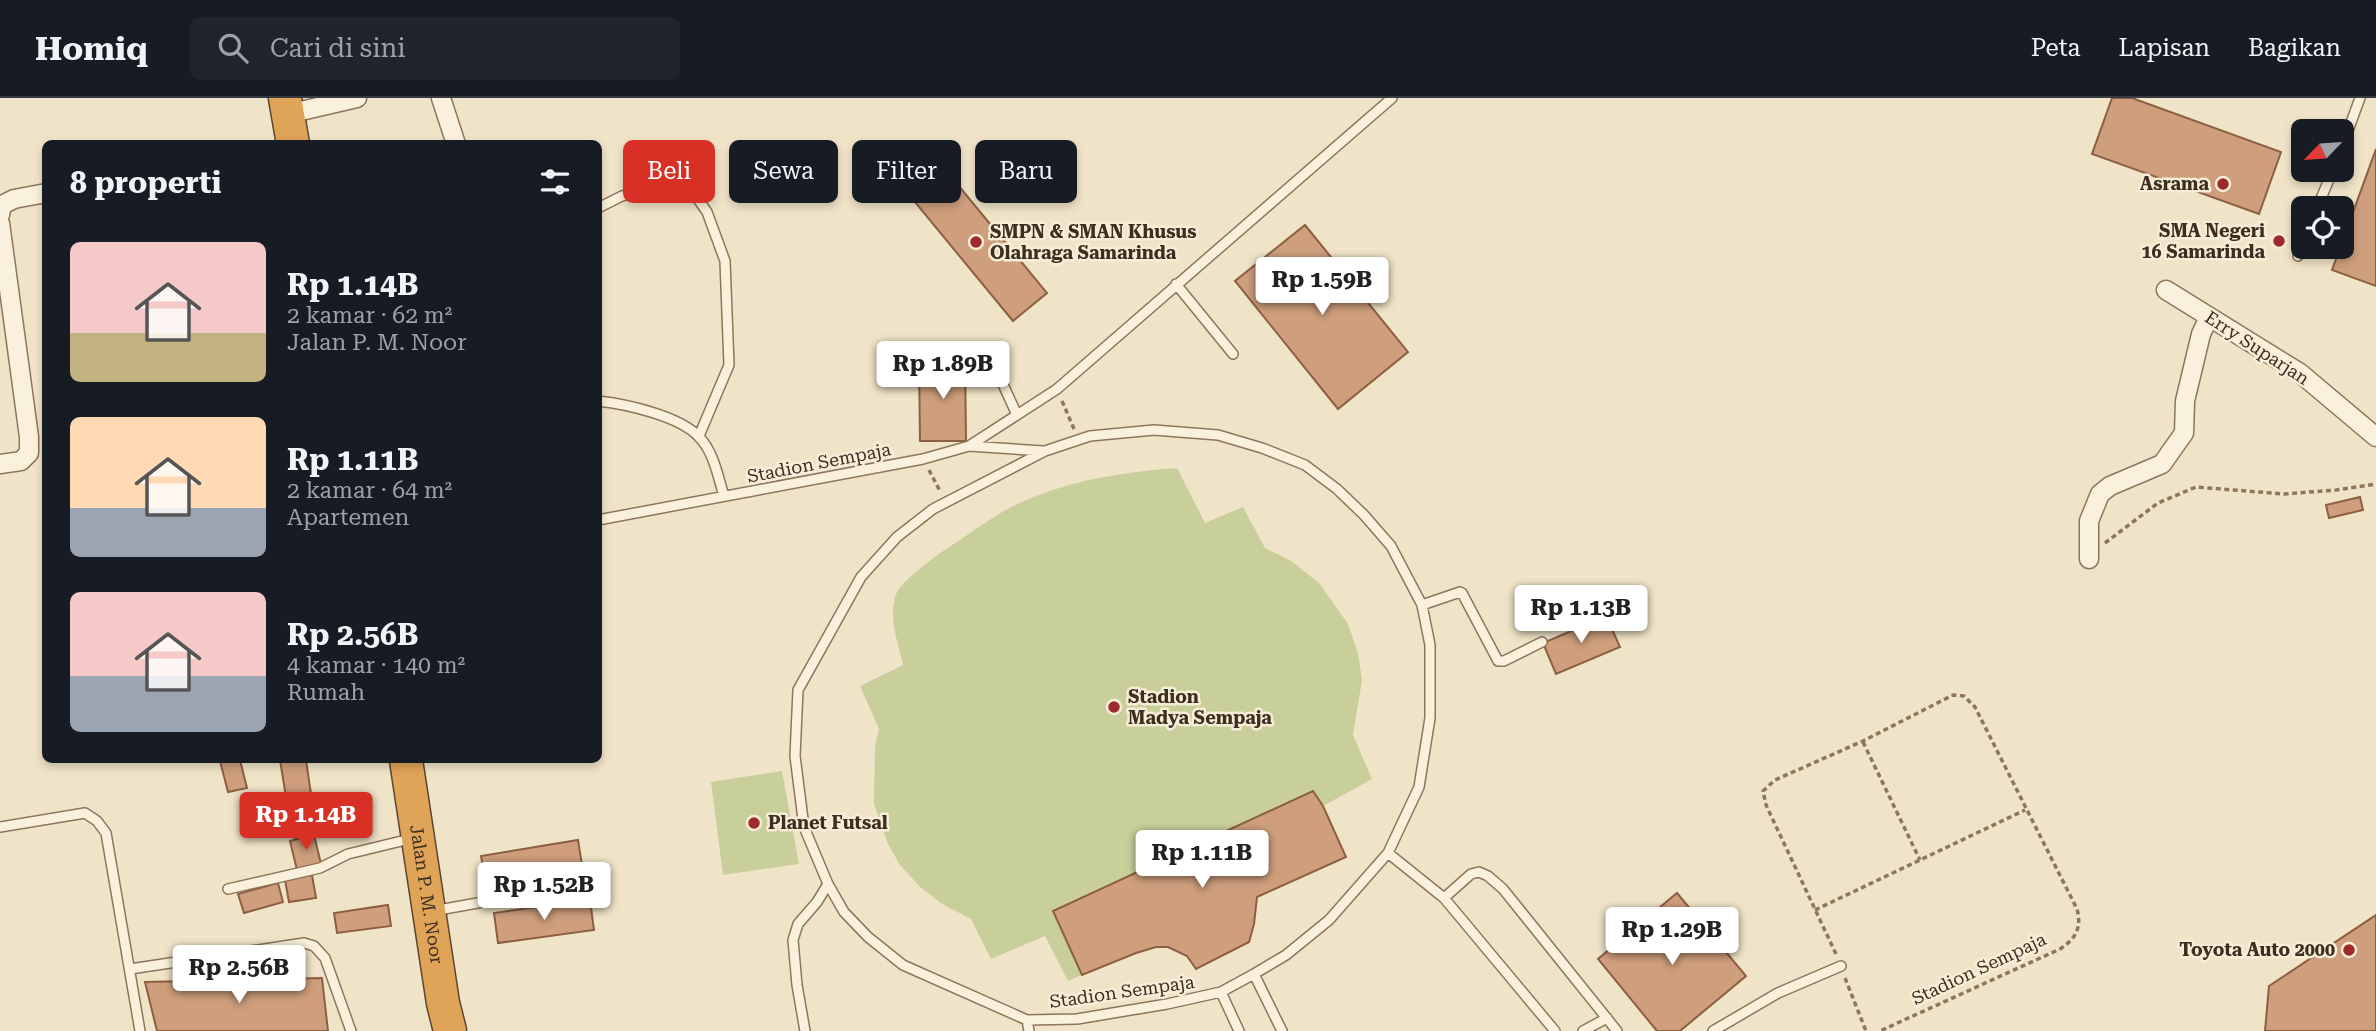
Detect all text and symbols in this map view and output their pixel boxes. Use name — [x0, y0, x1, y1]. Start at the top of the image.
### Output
search box — [190, 17, 680, 80]
text: Homiq — [35, 29, 148, 68]
icon: search — [214, 29, 252, 67]
text: Cari di sini — [270, 33, 406, 63]
text: Peta — [2031, 34, 2081, 62]
text: Lapisan — [2119, 34, 2210, 62]
text: Bagikan — [2248, 34, 2341, 62]
north arrow — [2291, 119, 2354, 182]
map controls — [2291, 119, 2354, 259]
chip: Beli — [623, 140, 715, 203]
chip: Sewa — [729, 140, 838, 203]
chip: Filter — [852, 140, 961, 203]
chip: Baru — [975, 140, 1077, 203]
icon: filters — [536, 163, 574, 201]
text: 8 properti — [70, 165, 221, 200]
place label: Asrama — [2140, 173, 2209, 194]
marker: Asrama — [2215, 176, 2231, 192]
button: locate — [2291, 196, 2354, 259]
place label: SMA Negeri 16 Samarinda — [2142, 220, 2265, 262]
place label: SMPN & SMAN Khusus Olahraga Samarinda — [990, 221, 1197, 263]
marker: SMA Negeri 16 Samarinda — [2271, 233, 2287, 249]
marker: SMPN & SMAN Khusus Olahraga Samarinda — [968, 234, 984, 250]
pin: Rp 1.59B — [1250, 258, 1394, 317]
text: Rp 1.59B — [1272, 266, 1372, 293]
text: Rp 1.14B — [287, 267, 419, 302]
icon: home — [126, 270, 210, 354]
text: 2 kamar · 62 m² — [287, 302, 452, 329]
street label: Erry Suparjan — [2201, 306, 2314, 389]
text: Jalan P. M. Noor — [287, 329, 467, 356]
pin: Rp 1.89B — [871, 342, 1015, 401]
text: Rp 1.89B — [893, 350, 993, 377]
street label: Stadion Sempaja — [745, 438, 893, 487]
text: Rp 1.11B — [287, 442, 419, 477]
icon: home — [126, 445, 210, 529]
text: 2 kamar · 64 m² — [287, 477, 452, 504]
text: Apartemen — [287, 504, 409, 531]
pin: Rp 1.13B — [1509, 586, 1653, 645]
text: Rp 1.13B — [1531, 594, 1631, 621]
text: Rp 2.56B — [287, 617, 419, 652]
icon: home — [126, 620, 210, 704]
text: 4 kamar · 140 m² — [287, 652, 465, 679]
text: Rumah — [287, 679, 365, 706]
place label: Stadion Madya Sempaja — [1128, 686, 1272, 728]
marker: Stadion Madya Sempaja — [1106, 699, 1122, 715]
pin: Rp 1.14B — [234, 792, 378, 852]
text: Rp 1.14B — [256, 801, 356, 828]
place label: Planet Futsal — [768, 812, 888, 833]
marker: Planet Futsal — [746, 815, 762, 831]
street label: Jalan P. M. Noor — [406, 823, 448, 966]
pin: Rp 1.11B — [1130, 830, 1274, 890]
text: Rp 1.11B — [1152, 839, 1252, 866]
pin: Rp 1.52B — [472, 862, 616, 922]
text: Rp 1.52B — [494, 871, 594, 898]
pin: Rp 1.29B — [1600, 908, 1744, 967]
text: Rp 1.29B — [1622, 916, 1722, 943]
street label: Stadion Sempaja — [1908, 928, 2050, 1009]
place label: Toyota Auto 2000 — [2179, 939, 2335, 960]
marker: Toyota Auto 2000 — [2341, 942, 2357, 958]
pin: Rp 2.56B — [167, 946, 311, 1005]
text: Rp 2.56B — [189, 954, 289, 981]
street label: Stadion Sempaja — [1048, 971, 1196, 1012]

